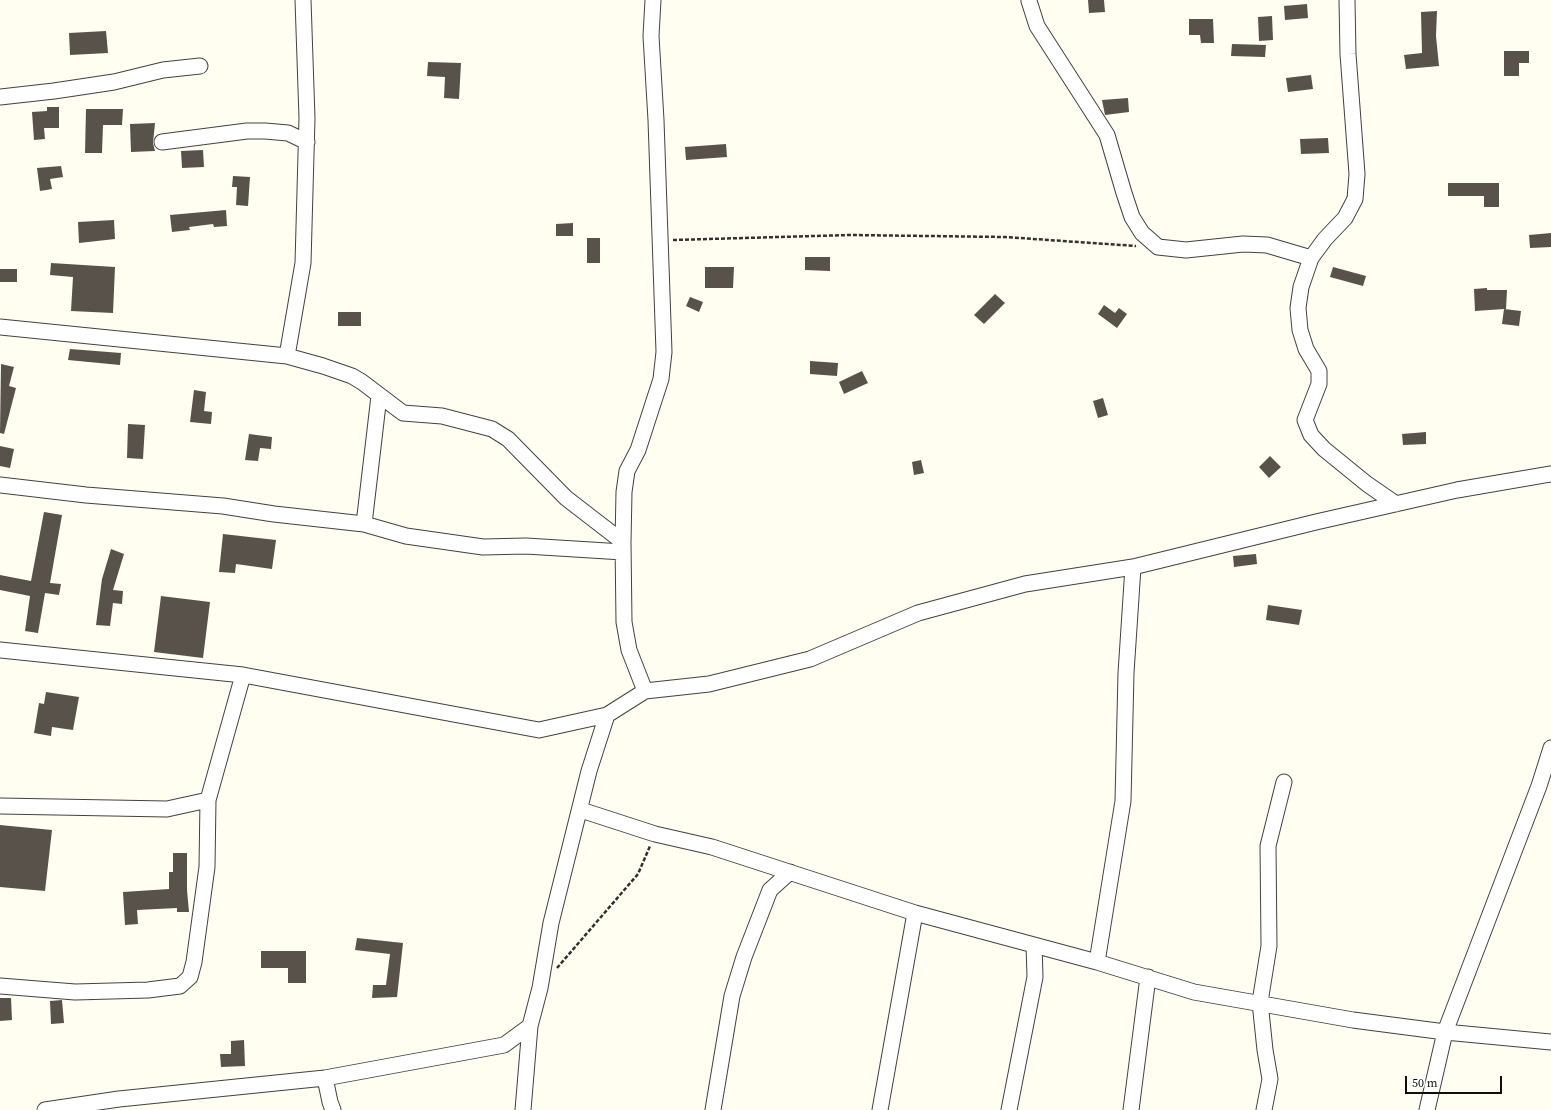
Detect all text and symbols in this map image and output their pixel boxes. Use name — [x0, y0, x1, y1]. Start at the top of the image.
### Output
scale bar — [1407, 1068, 1504, 1094]
text: 50 m — [1412, 1075, 1438, 1091]

